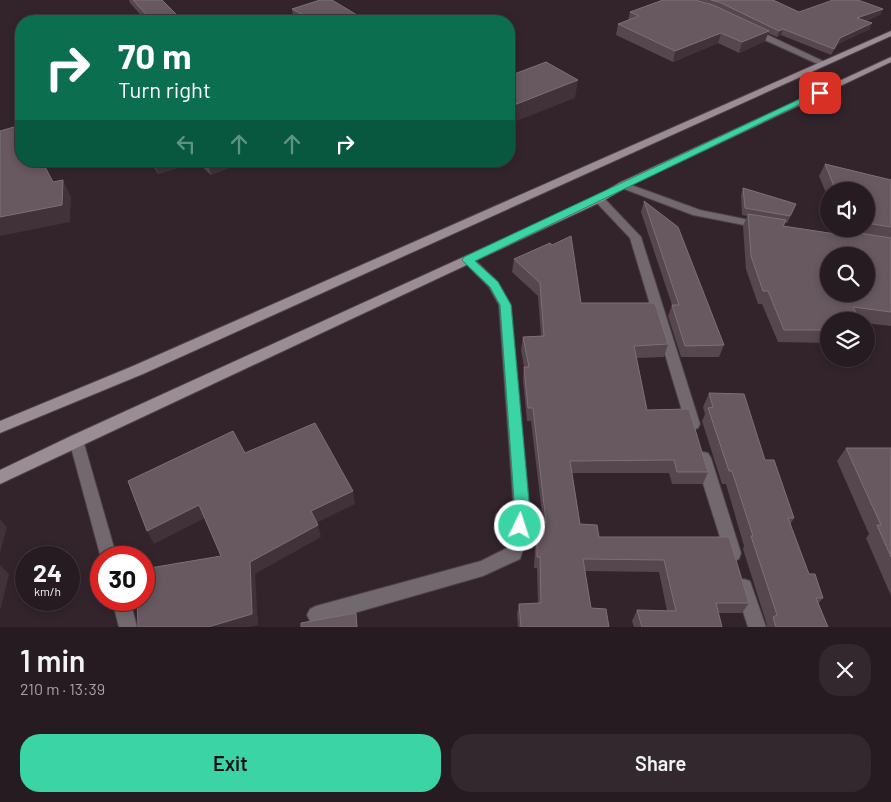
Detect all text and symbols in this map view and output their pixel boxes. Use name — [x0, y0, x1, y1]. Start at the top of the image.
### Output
text: 70 m — [118, 34, 192, 76]
icon: right — [35, 35, 100, 100]
pin — [799, 72, 841, 114]
text: Turn right — [118, 76, 211, 102]
icon: arrive — [806, 79, 834, 107]
icon: left — [172, 130, 200, 158]
icon: ahead — [225, 130, 253, 158]
icon: ahead — [278, 130, 306, 158]
icon: right — [331, 130, 359, 158]
map controls — [820, 182, 875, 367]
button: sound — [820, 182, 875, 237]
button: search — [820, 247, 875, 302]
button: layers — [820, 312, 875, 367]
position arrow — [493, 499, 545, 551]
speed limit sign: 30 — [90, 546, 155, 611]
text: 24 — [33, 557, 62, 587]
text: km/h — [34, 584, 61, 598]
text: 1 min — [20, 642, 85, 678]
button: close — [819, 644, 871, 696]
text: 210 m · 13:39 — [20, 679, 105, 698]
button: Exit — [20, 734, 441, 792]
button: Share — [451, 734, 871, 792]

